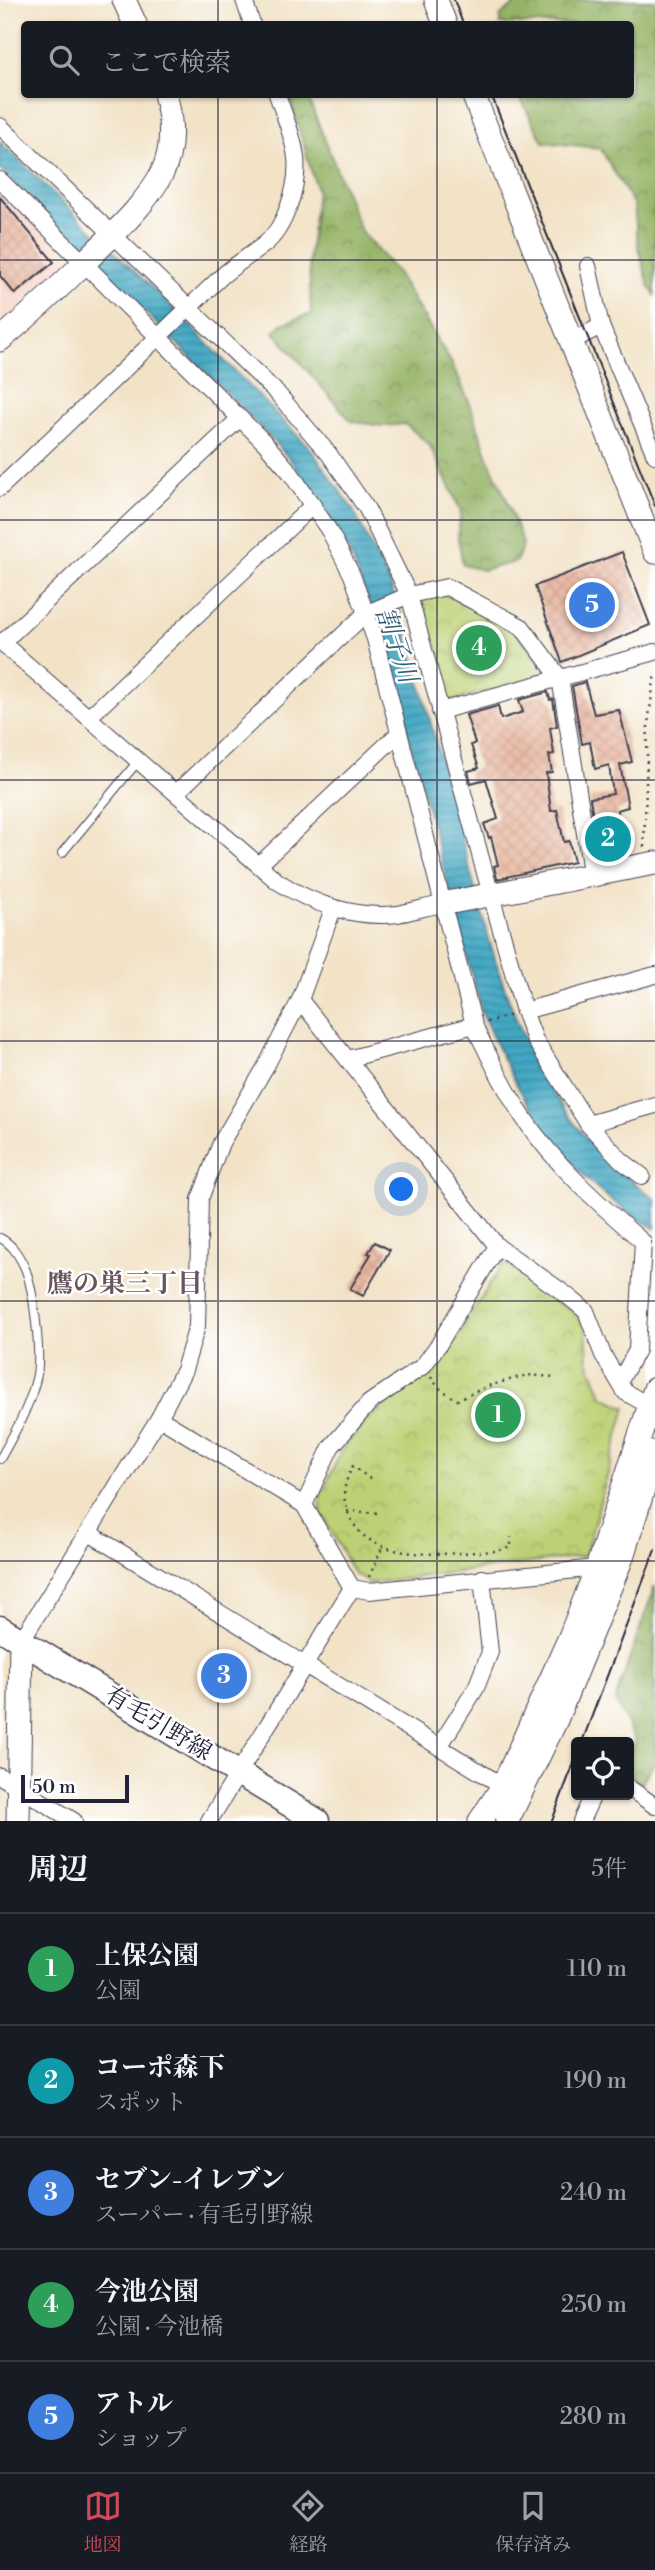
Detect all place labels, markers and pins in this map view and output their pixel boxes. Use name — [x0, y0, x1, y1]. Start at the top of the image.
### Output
pin: 5 — [569, 579, 615, 631]
pin: 4 — [456, 622, 502, 674]
pin: 2 — [585, 813, 631, 865]
pin: 1 — [475, 1389, 521, 1441]
pin: 3 — [201, 1650, 247, 1702]

